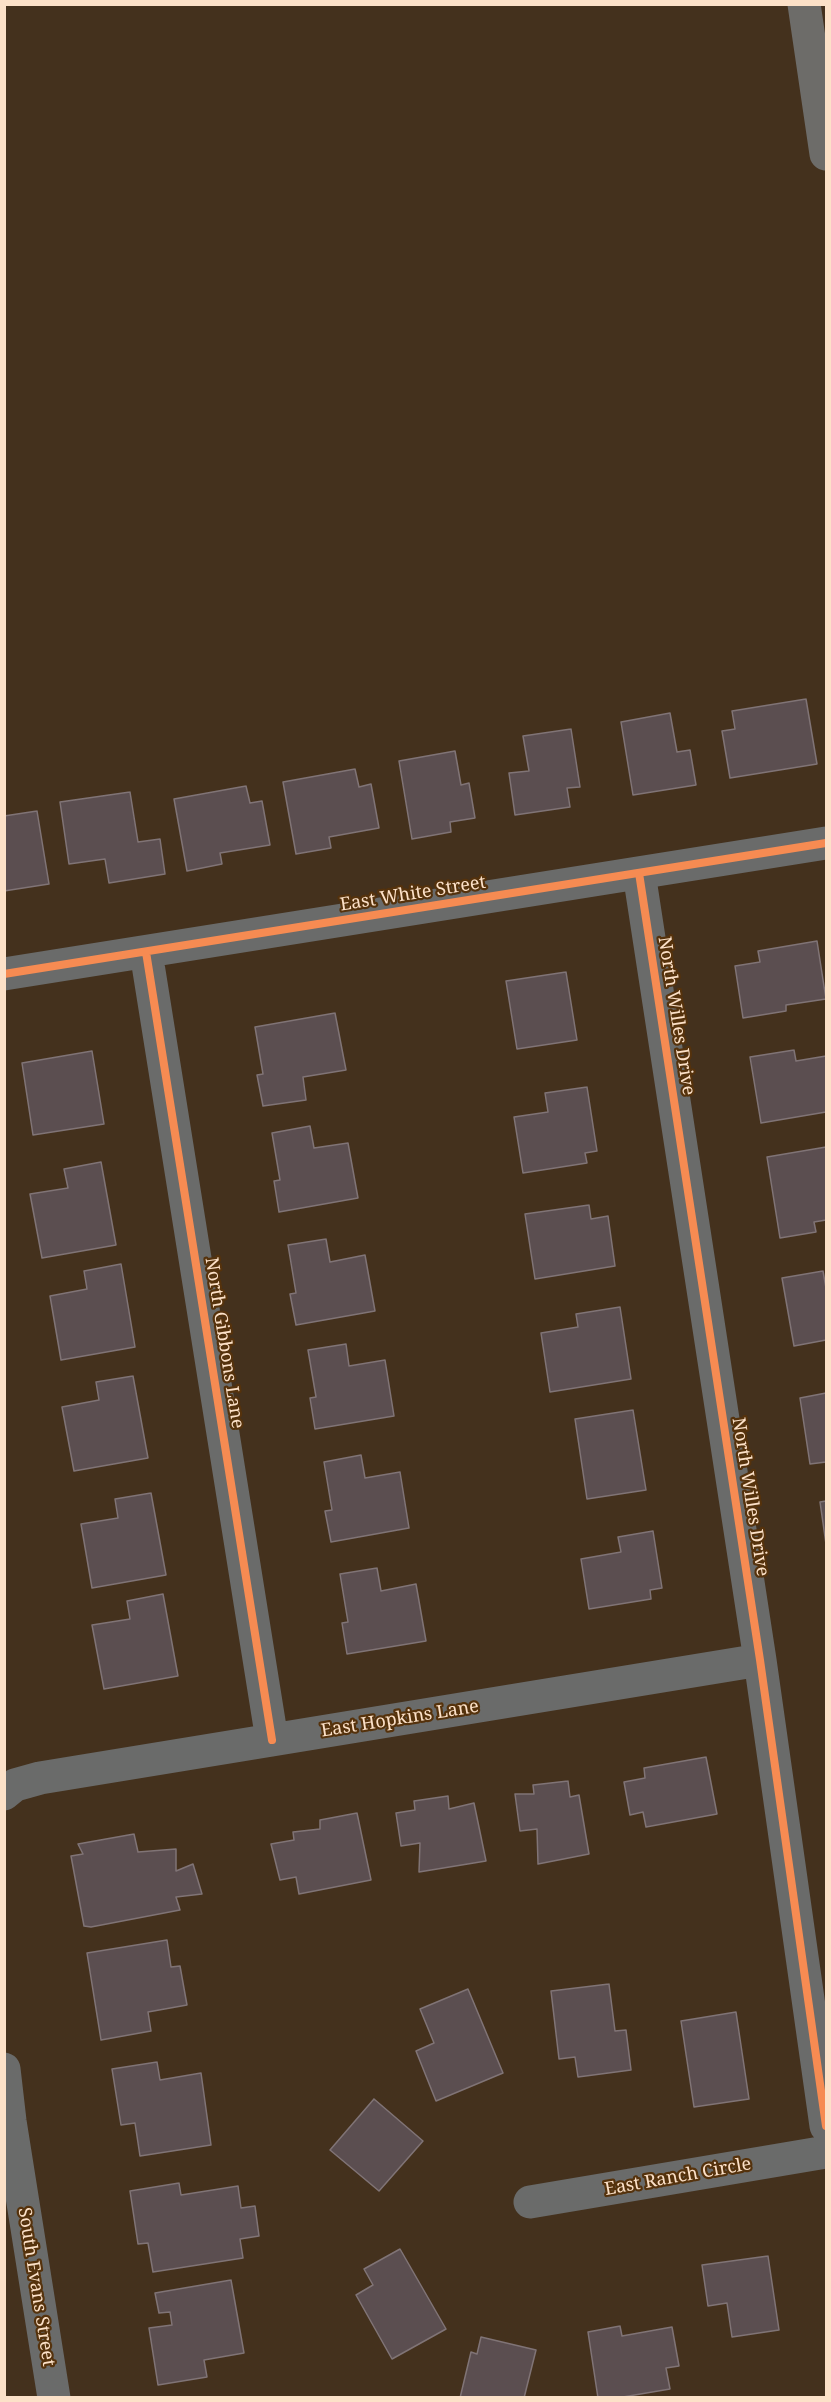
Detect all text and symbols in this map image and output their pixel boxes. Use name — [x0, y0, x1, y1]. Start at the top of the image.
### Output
street label: East White Street — [339, 872, 487, 916]
street label: North Willes Drive — [653, 935, 699, 1097]
street label: North Gibbons Lane — [200, 1256, 248, 1430]
street label: North Willes Drive — [727, 1416, 773, 1578]
street label: East Hopkins Lane — [320, 1696, 480, 1742]
street label: East Ranch Circle — [603, 2153, 753, 2201]
street label: South Evans Street — [13, 2206, 59, 2368]

